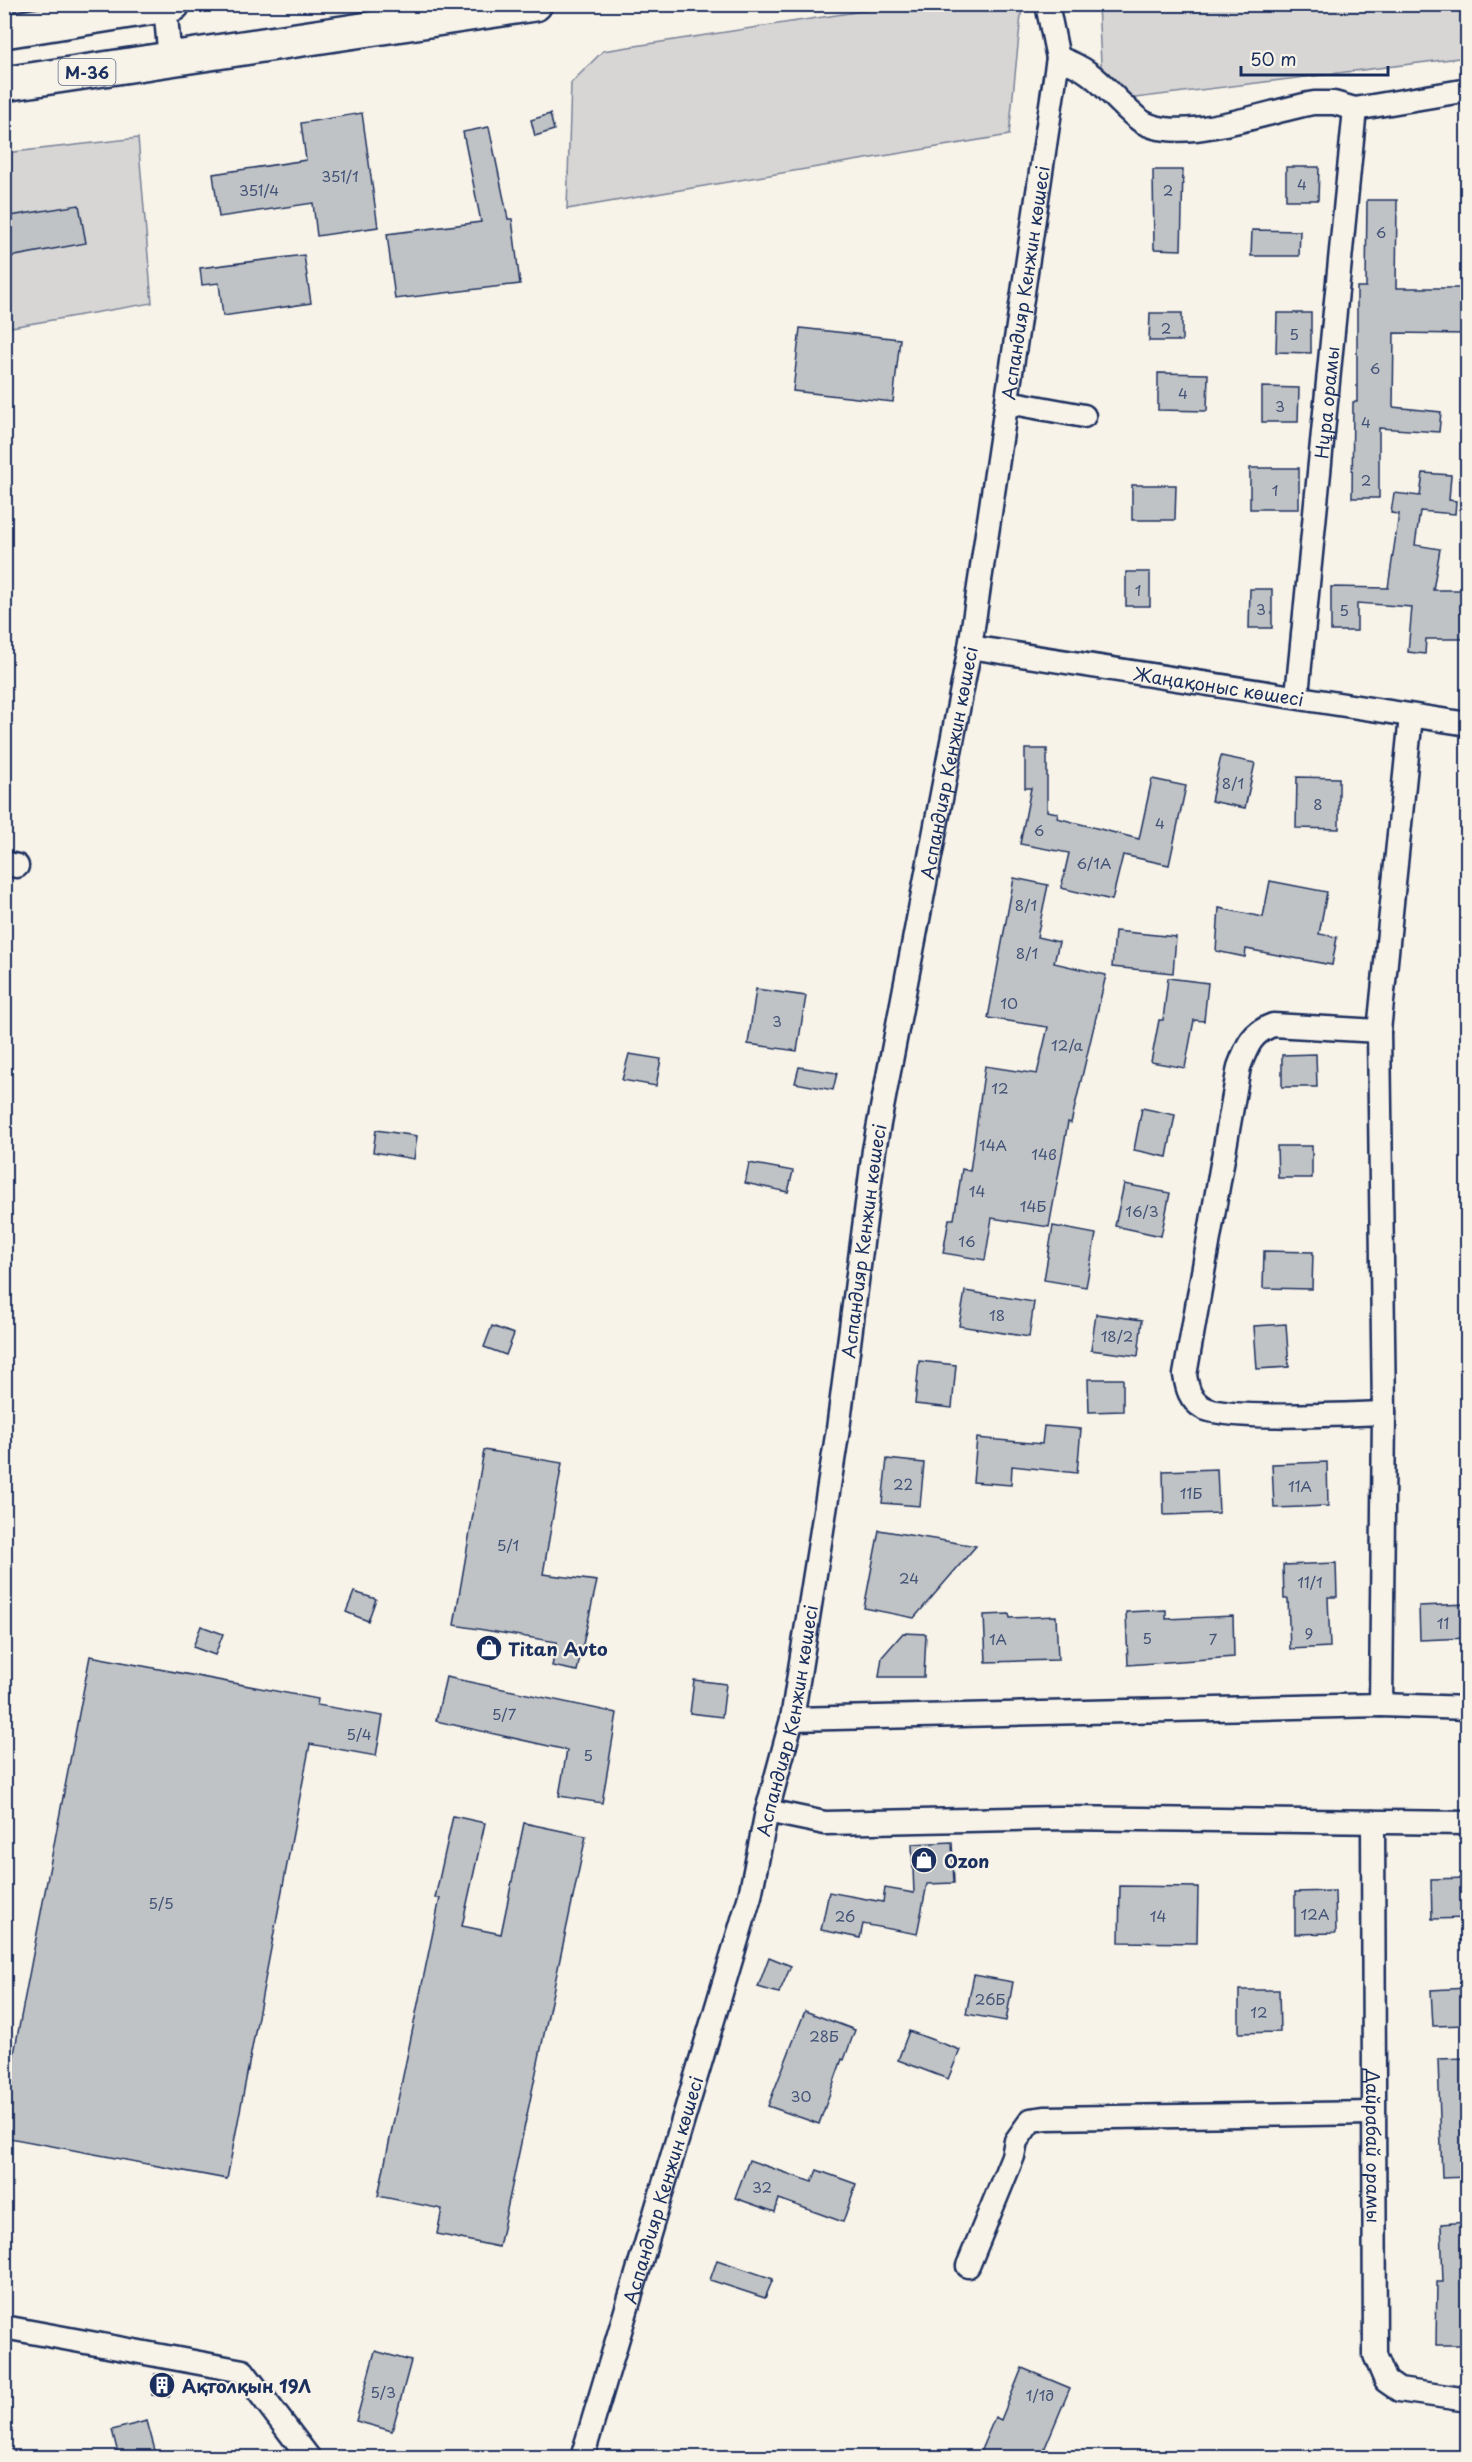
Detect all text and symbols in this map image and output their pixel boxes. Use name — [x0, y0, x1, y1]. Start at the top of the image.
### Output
scale bar — [1241, 39, 1388, 77]
text: 50 m — [1250, 45, 1297, 72]
road number: M-36 — [58, 59, 116, 85]
house number: 351/1 — [321, 164, 359, 187]
street label: Аспандияр Кенжин көшесі — [994, 164, 1055, 402]
house number: 4 — [1297, 172, 1307, 195]
house number: 351/4 — [239, 178, 279, 201]
house number: 2 — [1163, 178, 1173, 201]
house number: 6 — [1376, 220, 1386, 243]
house number: 2 — [1161, 316, 1171, 339]
house number: 5 — [1289, 322, 1299, 345]
street label: Нұра орамы — [1307, 345, 1345, 460]
house number: 6 — [1370, 356, 1380, 379]
house number: 4 — [1178, 381, 1188, 404]
house number: 3 — [1275, 394, 1285, 417]
house number: 4 — [1361, 410, 1371, 433]
house number: 2 — [1361, 468, 1371, 491]
house number: 1 — [1272, 478, 1278, 501]
house number: 1 — [1135, 578, 1141, 601]
house number: 3 — [1256, 597, 1266, 620]
house number: 5 — [1339, 598, 1349, 621]
street label: Аспандияр Кенжин көшесі — [913, 644, 983, 881]
street label: Жаңақоныс көшесі — [1131, 659, 1306, 712]
house number: 8/1 — [1222, 771, 1244, 794]
house number: 8 — [1313, 792, 1323, 815]
house number: 4 — [1155, 811, 1165, 834]
house number: 6 — [1034, 818, 1044, 841]
house number: 6/1А — [1077, 851, 1111, 874]
house number: 8/1 — [1015, 893, 1037, 916]
house number: 8/1 — [1016, 941, 1038, 964]
house number: 10 — [1000, 991, 1018, 1014]
house number: 3 — [772, 1009, 782, 1032]
house number: 12/а — [1051, 1033, 1084, 1056]
house number: 12 — [991, 1076, 1009, 1099]
street label: Аспандияр Кенжин көшесі — [834, 1121, 892, 1360]
house number: 14А — [979, 1133, 1007, 1156]
house number: 14в — [1031, 1142, 1057, 1165]
house number: 14 — [969, 1179, 985, 1202]
house number: 14Б — [1020, 1194, 1046, 1217]
house number: 16/3 — [1125, 1199, 1159, 1222]
house number: 16 — [958, 1229, 976, 1252]
house number: 18 — [989, 1303, 1005, 1326]
house number: 18/2 — [1101, 1324, 1133, 1347]
house number: 22 — [893, 1472, 913, 1495]
house number: 11А — [1288, 1474, 1312, 1497]
house number: 11Б — [1180, 1481, 1202, 1504]
house number: 5/1 — [497, 1533, 519, 1556]
house number: 24 — [899, 1566, 919, 1589]
house number: 11/1 — [1297, 1570, 1323, 1593]
street label: Аспандияр Кенжин көшесі — [749, 1603, 823, 1839]
house number: 11 — [1437, 1611, 1449, 1634]
house number: 9 — [1305, 1621, 1313, 1644]
house number: 5 — [1142, 1626, 1152, 1649]
house number: 1А — [989, 1627, 1007, 1650]
house number: 7 — [1209, 1627, 1218, 1650]
shop icon: Titan Avto — [474, 1633, 504, 1663]
place label: Titan Avto — [508, 1635, 608, 1662]
house number: 5/7 — [492, 1702, 517, 1725]
house number: 5/4 — [346, 1722, 372, 1745]
house number: 5 — [583, 1743, 593, 1766]
shop icon: Ozon — [909, 1845, 939, 1875]
place label: Ozon — [944, 1847, 989, 1874]
house number: 5/5 — [148, 1891, 174, 1914]
house number: 12А — [1301, 1902, 1329, 1925]
house number: 26 — [835, 1904, 855, 1927]
house number: 14 — [1150, 1904, 1166, 1927]
house number: 26Б — [975, 1987, 1005, 2010]
house number: 12 — [1250, 2000, 1268, 2023]
house number: 28Б — [809, 2024, 839, 2047]
street label: Дайрабай орамы — [1360, 2068, 1388, 2223]
street label: Аспандияр Кенжин көшесі — [615, 2073, 709, 2307]
house number: 30 — [791, 2084, 811, 2107]
house number: 32 — [752, 2175, 772, 2198]
building icon: Ақтолқын 19Л — [147, 2370, 177, 2400]
place label: Ақтолқын 19Л — [182, 2372, 311, 2399]
house number: 5/3 — [370, 2380, 396, 2403]
house number: 1/1д — [1026, 2383, 1054, 2406]

